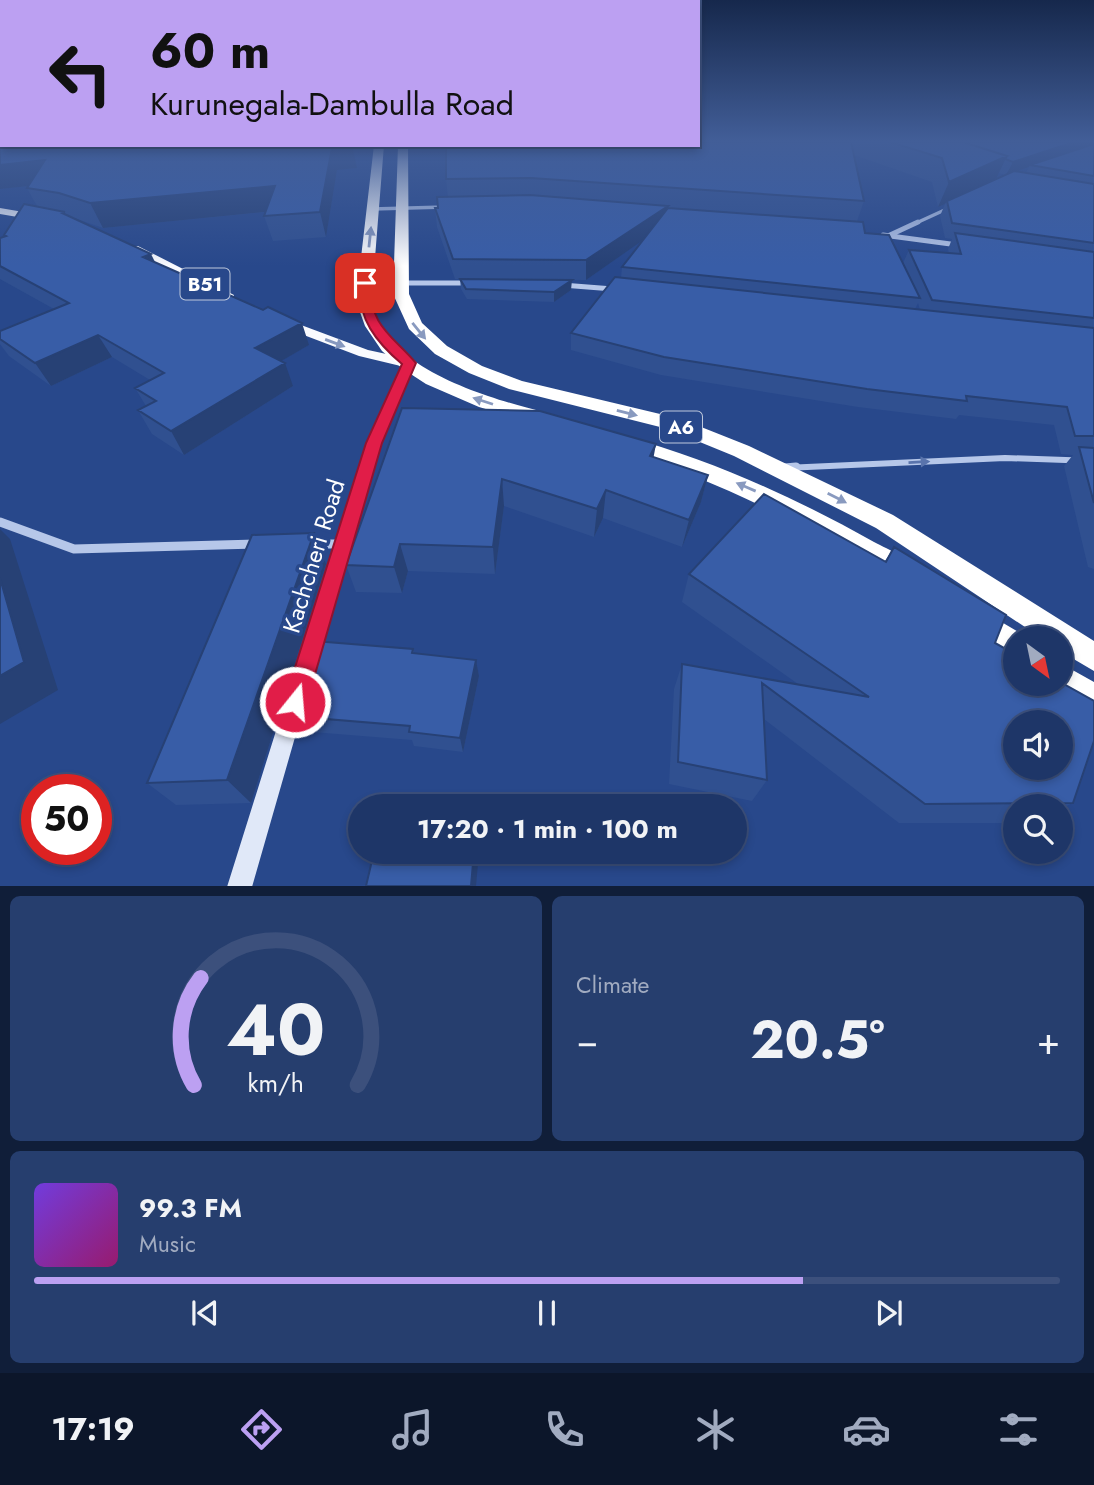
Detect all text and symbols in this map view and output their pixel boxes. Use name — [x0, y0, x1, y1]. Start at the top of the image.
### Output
text: 60 m — [150, 16, 270, 86]
icon: left — [35, 28, 126, 119]
text: Kurunegala-Dambulla Road — [150, 81, 514, 127]
one-way arrow — [365, 225, 376, 247]
pin — [335, 253, 395, 313]
icon: arrive — [346, 264, 384, 302]
road number: B51 — [180, 268, 230, 300]
one-way arrow — [411, 322, 426, 339]
one-way arrow — [325, 337, 346, 348]
one-way arrow — [472, 395, 493, 406]
one-way arrow — [616, 408, 638, 419]
road number: A6 — [660, 412, 702, 442]
one-way arrow — [908, 457, 930, 468]
street label: Kachcheri Road — [274, 475, 354, 637]
one-way arrow — [735, 481, 756, 492]
one-way arrow — [828, 491, 848, 503]
north arrow — [1003, 626, 1073, 696]
map controls — [1003, 626, 1073, 864]
position arrow — [258, 665, 332, 739]
button: sound — [1003, 710, 1073, 780]
speed limit sign: 50 — [21, 774, 112, 865]
button: search — [1003, 794, 1073, 864]
text: 17:20 · 1 min · 100 m — [417, 810, 678, 848]
text: Climate — [576, 968, 649, 1002]
text: 40 — [226, 977, 326, 1082]
text: 20.5° — [750, 1002, 885, 1078]
text: − — [576, 1013, 598, 1068]
text: + — [1037, 1013, 1060, 1068]
text: km/h — [248, 1064, 304, 1100]
text: 99.3 FM — [139, 1189, 242, 1227]
text: Music — [139, 1227, 196, 1261]
icon: previous — [186, 1294, 224, 1332]
icon: pause — [528, 1294, 566, 1332]
icon: next — [870, 1294, 908, 1332]
icon: directions — [237, 1405, 286, 1454]
icon: music — [388, 1405, 437, 1454]
icon: phone — [540, 1405, 589, 1454]
icon: climate — [691, 1405, 740, 1454]
icon: car — [842, 1405, 891, 1454]
icon: filters — [994, 1405, 1043, 1454]
text: 17:19 — [51, 1406, 135, 1452]

